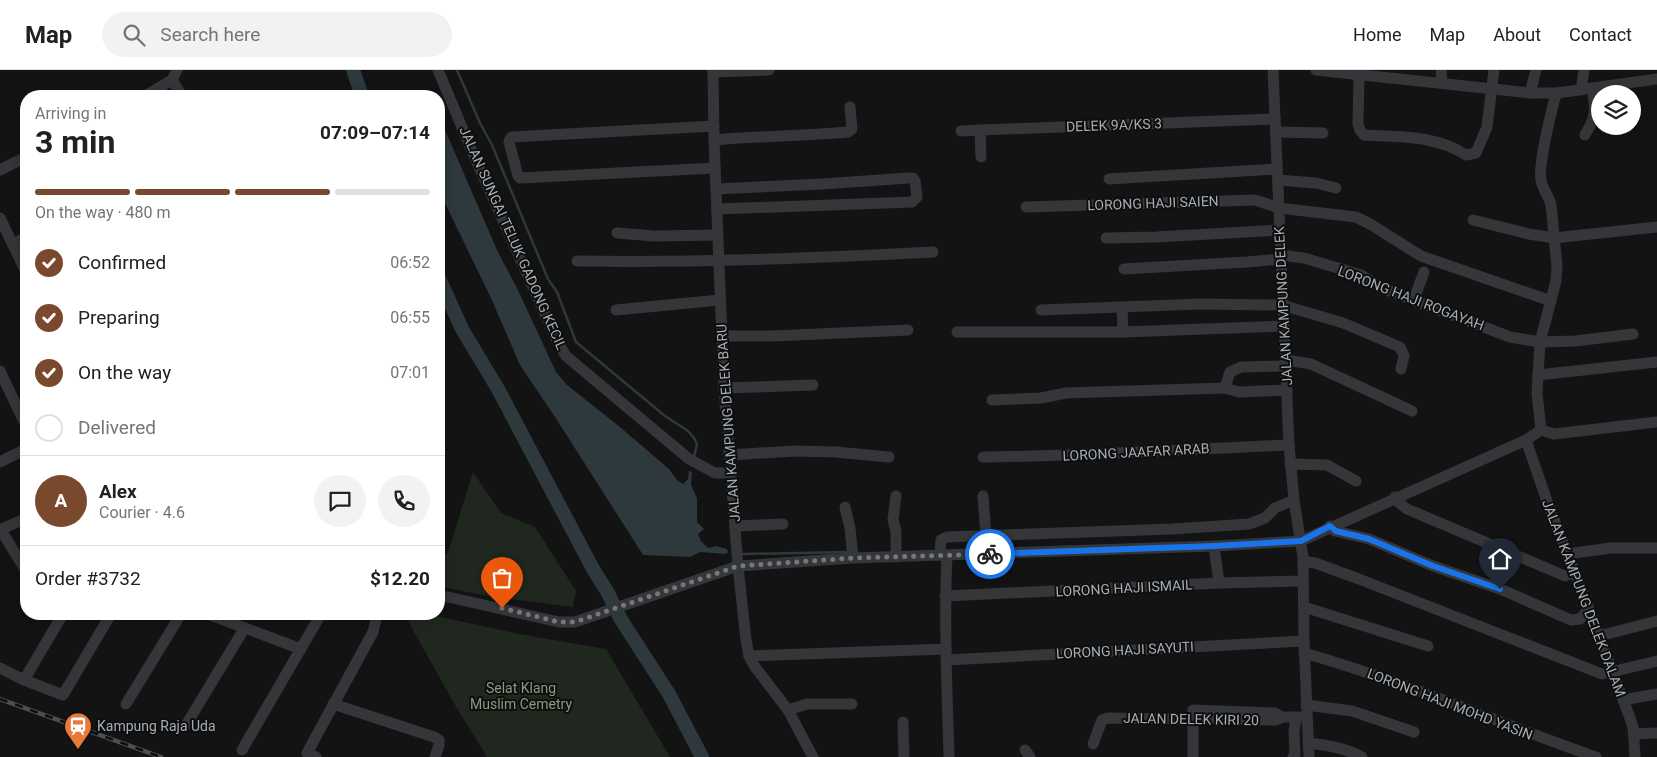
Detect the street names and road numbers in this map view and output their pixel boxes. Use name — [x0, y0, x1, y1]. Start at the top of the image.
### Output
street label: DELEK 9A/KS 3 — [1066, 115, 1162, 135]
street label: JALAN SUNGAI TELUK GADONG KECIL — [456, 124, 570, 352]
street label: LORONG HAJI SAIEN — [1087, 193, 1219, 213]
street label: JALAN KAMPUNG DELEK — [1271, 226, 1295, 386]
street label: LORONG HAJI ROGAYAH — [1336, 263, 1486, 333]
street label: JALAN KAMPUNG DELEK BARU — [713, 323, 743, 523]
street label: LORONG JAAFAR ARAB — [1062, 440, 1210, 464]
street label: JALAN KAMPUNG DELEK DALAM — [1539, 497, 1629, 699]
street label: LORONG HAJI ISMAIL — [1055, 576, 1193, 600]
street label: LORONG HAJI SAYUTI — [1056, 638, 1194, 662]
street label: LORONG HAJI MOHD YASIN — [1365, 665, 1535, 743]
street label: JALAN DELEK KIRI 20 — [1123, 710, 1259, 728]

